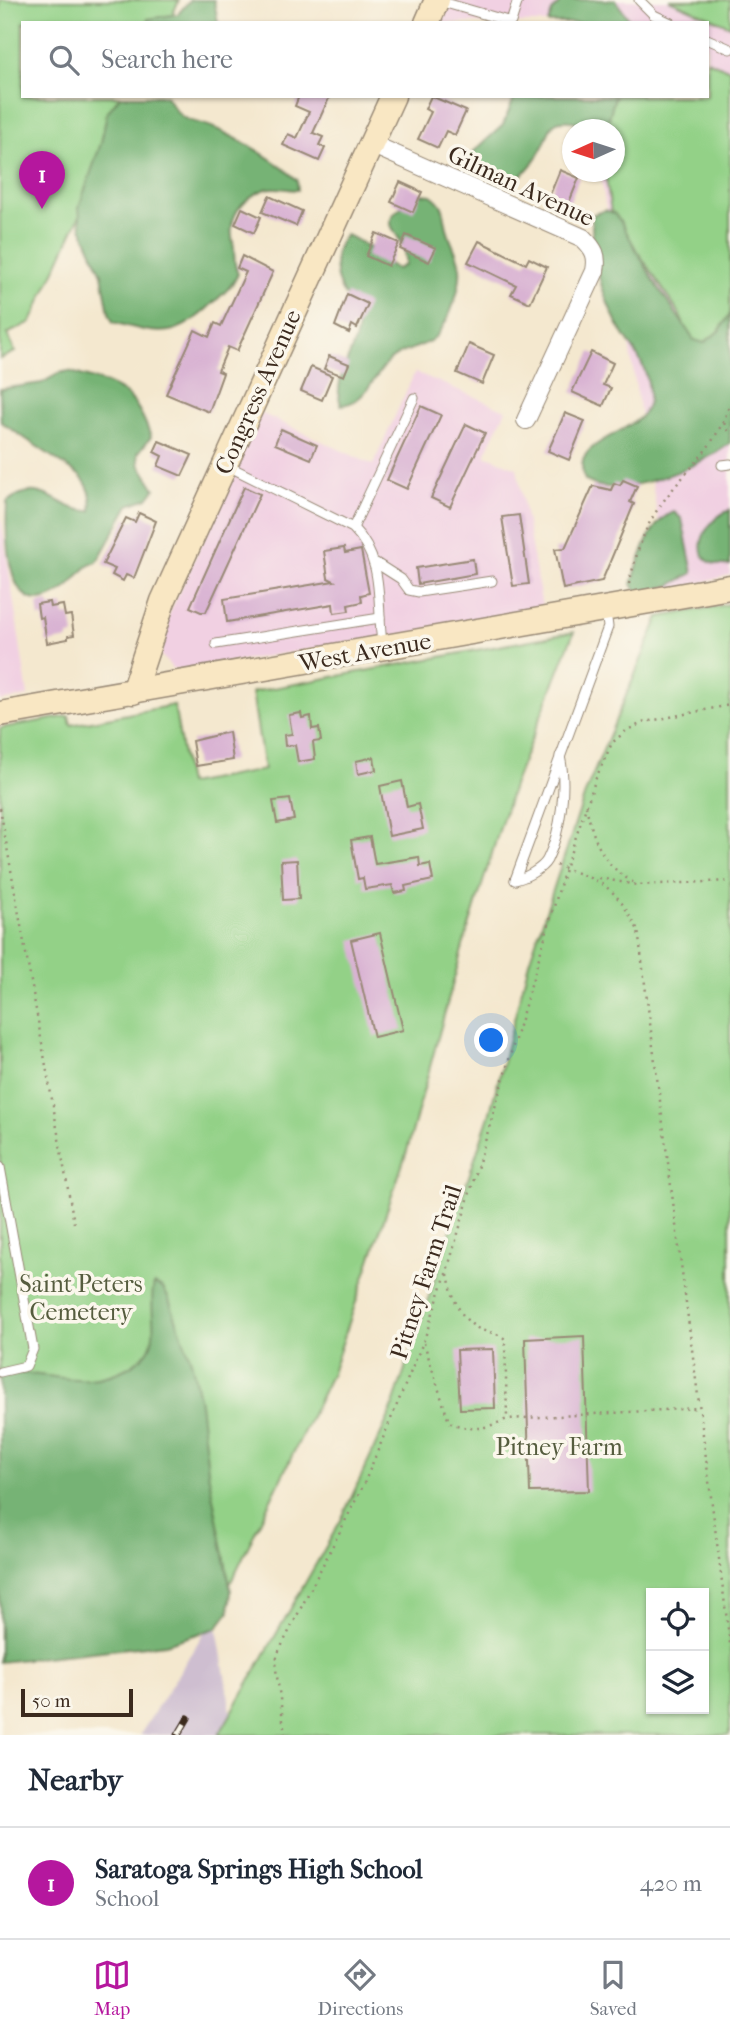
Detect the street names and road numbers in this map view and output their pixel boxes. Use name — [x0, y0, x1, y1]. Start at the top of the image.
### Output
street label: Gilman Avenue — [443, 140, 599, 232]
street label: Congress Avenue — [209, 305, 307, 479]
street label: West Avenue — [296, 627, 433, 678]
street label: Pitney Farm Trail — [385, 1181, 468, 1363]

